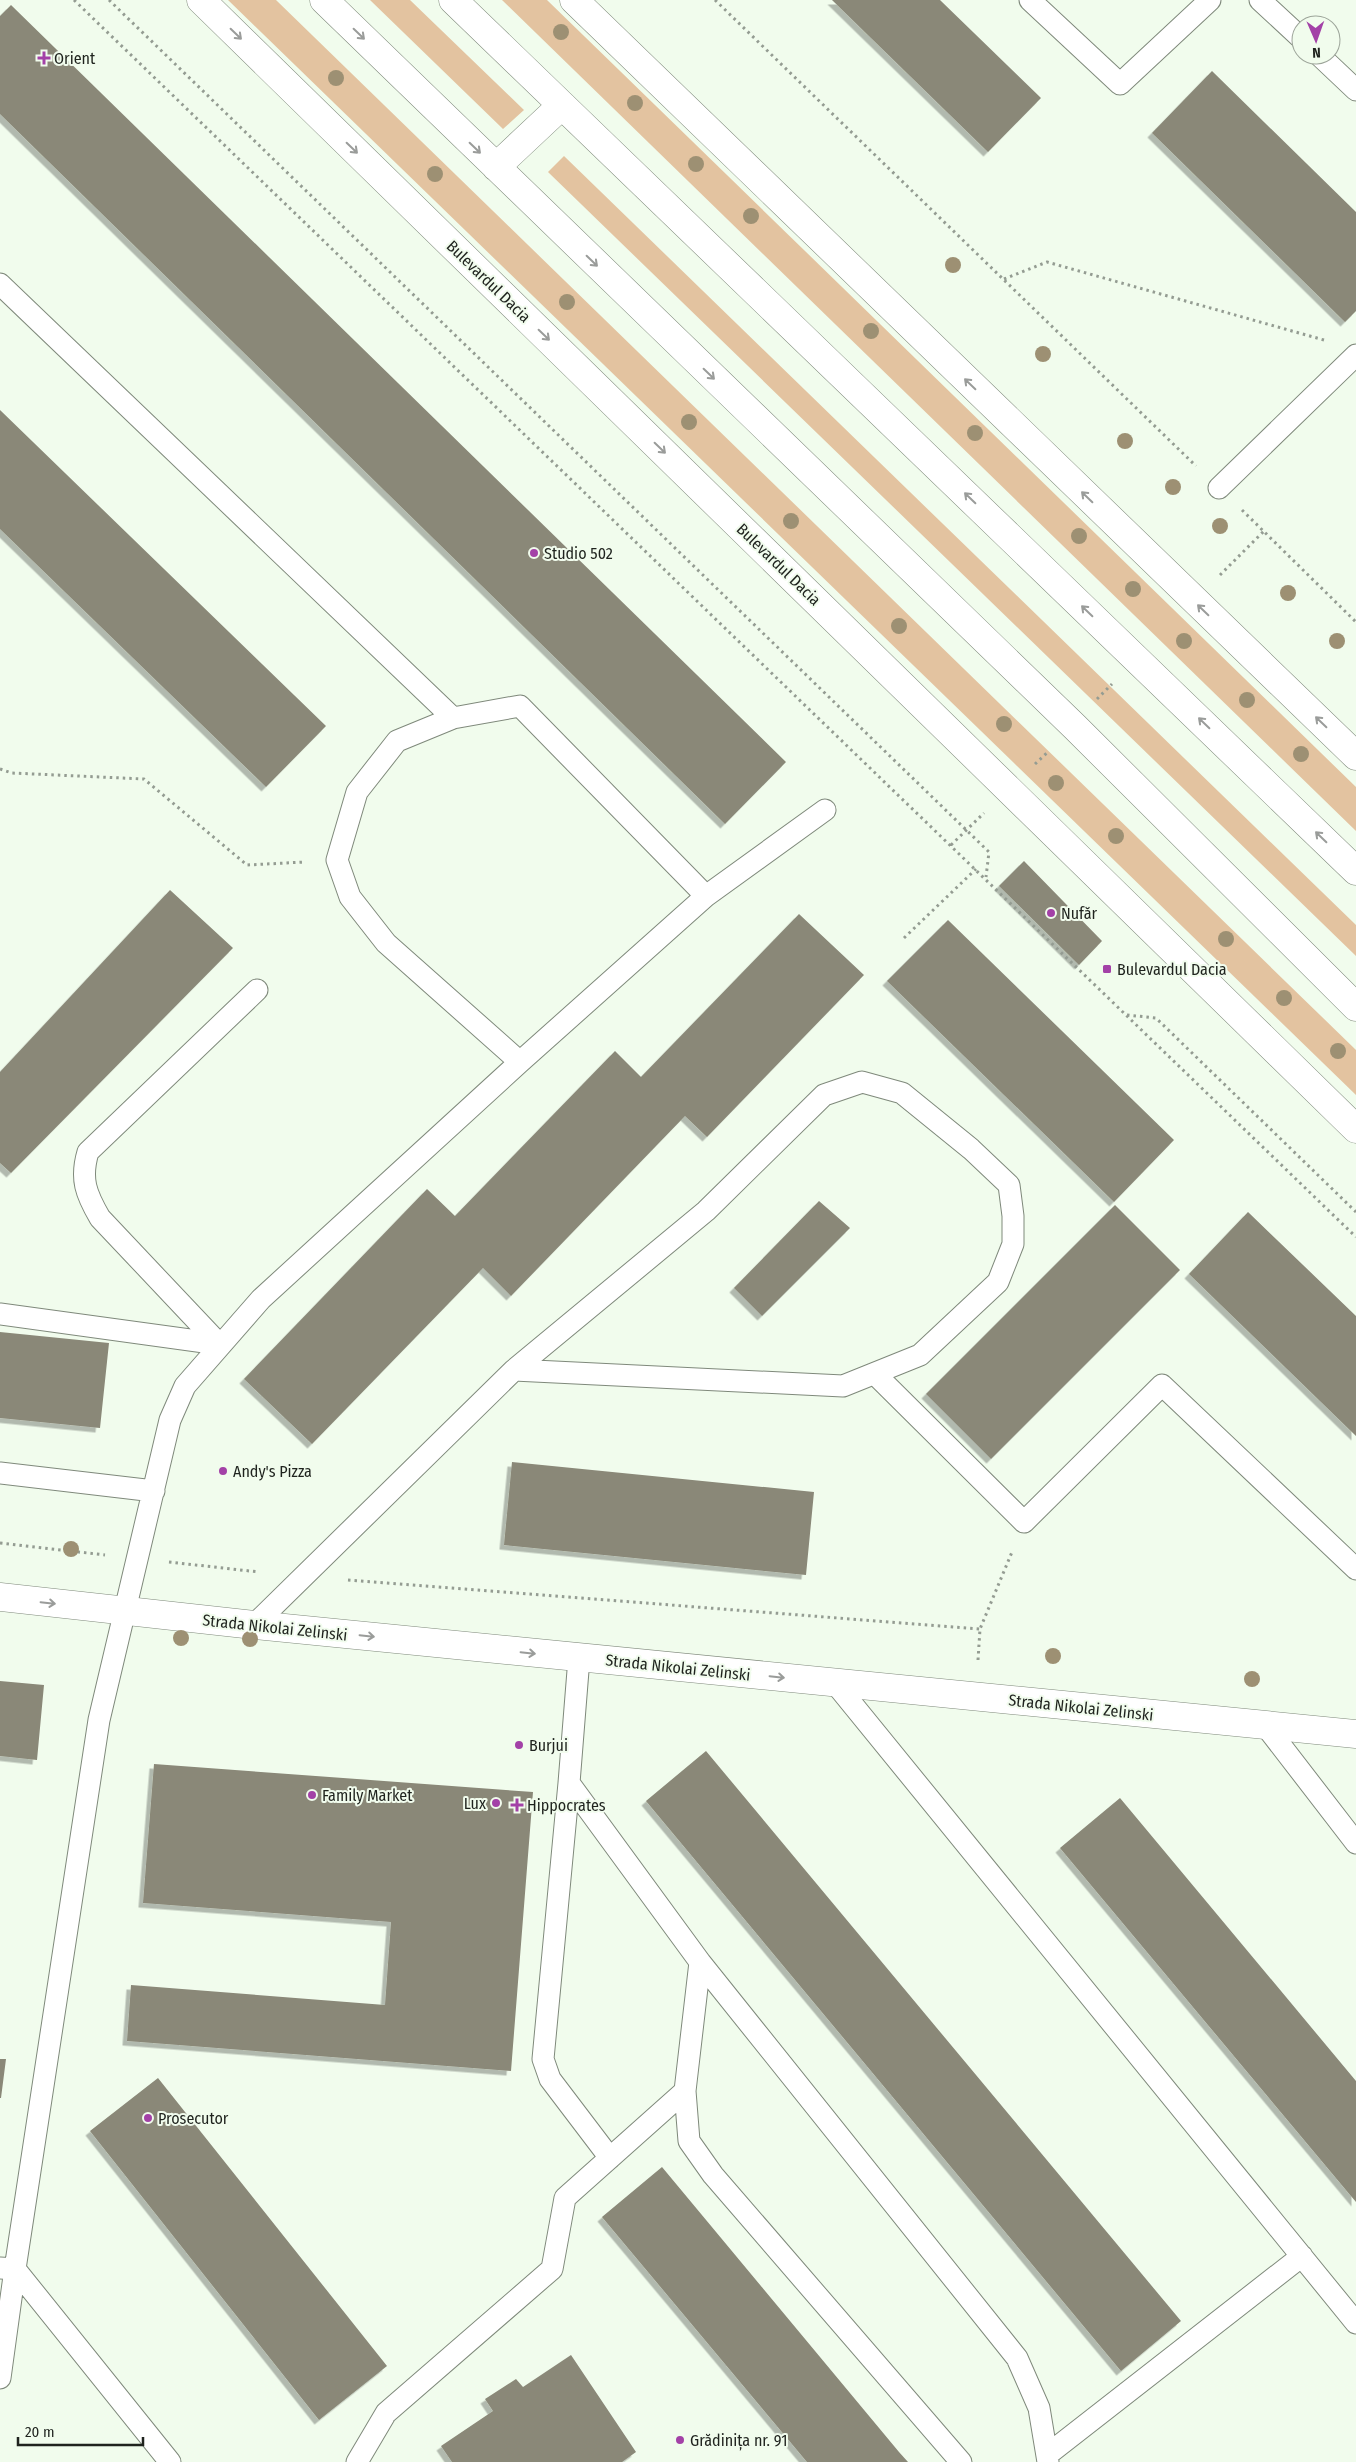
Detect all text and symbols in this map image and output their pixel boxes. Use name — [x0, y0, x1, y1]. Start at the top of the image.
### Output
north arrow — [1291, 15, 1341, 65]
one-way arrow — [230, 28, 242, 40]
one-way arrow — [353, 28, 365, 40]
text: N — [1312, 44, 1321, 61]
place label: Orient — [54, 49, 96, 68]
marker: Orient — [38, 52, 50, 64]
one-way arrow — [469, 141, 481, 153]
one-way arrow — [346, 142, 359, 154]
street label: Bulevardul Dacia — [443, 236, 535, 326]
one-way arrow — [586, 255, 598, 267]
one-way arrow — [537, 329, 550, 341]
one-way arrow — [703, 367, 715, 380]
one-way arrow — [964, 378, 976, 390]
one-way arrow — [654, 442, 666, 454]
one-way arrow — [1080, 491, 1093, 503]
one-way arrow — [964, 492, 976, 504]
street label: Bulevardul Dacia — [733, 519, 825, 609]
place label: Studio 502 — [544, 544, 613, 563]
marker: Studio 502 — [528, 547, 540, 559]
one-way arrow — [1197, 604, 1210, 616]
one-way arrow — [1081, 605, 1094, 617]
one-way arrow — [1315, 717, 1327, 729]
one-way arrow — [1199, 718, 1211, 730]
one-way arrow — [1315, 830, 1327, 843]
place label: Nufăr — [1061, 904, 1097, 923]
marker: Nufăr — [1045, 907, 1057, 919]
place label: Bulevardul Dacia — [1117, 960, 1227, 979]
marker: Bulevardul Dacia — [1101, 963, 1113, 975]
place label: Andy's Pizza — [233, 1462, 312, 1481]
marker: Andy's Pizza — [217, 1465, 229, 1477]
one-way arrow — [40, 1598, 56, 1607]
street label: Strada Nikolai Zelinski — [202, 1610, 348, 1645]
one-way arrow — [358, 1632, 374, 1641]
one-way arrow — [520, 1648, 536, 1657]
street label: Strada Nikolai Zelinski — [605, 1650, 751, 1685]
one-way arrow — [769, 1672, 785, 1682]
street label: Strada Nikolai Zelinski — [1008, 1690, 1154, 1725]
place label: Burjui — [529, 1736, 568, 1755]
marker: Burjui — [513, 1739, 525, 1751]
place label: Family Market — [322, 1786, 413, 1805]
marker: Family Market — [306, 1789, 318, 1801]
place label: Lux — [464, 1794, 486, 1813]
place label: Hippocrates — [527, 1796, 606, 1815]
marker: Lux — [490, 1797, 502, 1809]
marker: Hippocrates — [511, 1799, 523, 1811]
place label: Prosecutor — [158, 2109, 229, 2128]
marker: Prosecutor — [142, 2112, 154, 2124]
scale bar — [18, 2414, 142, 2446]
text: 20 m — [25, 2423, 55, 2441]
place label: Grădinița nr. 91 — [690, 2431, 788, 2451]
marker: Grădinița nr. 91 — [674, 2434, 686, 2446]

